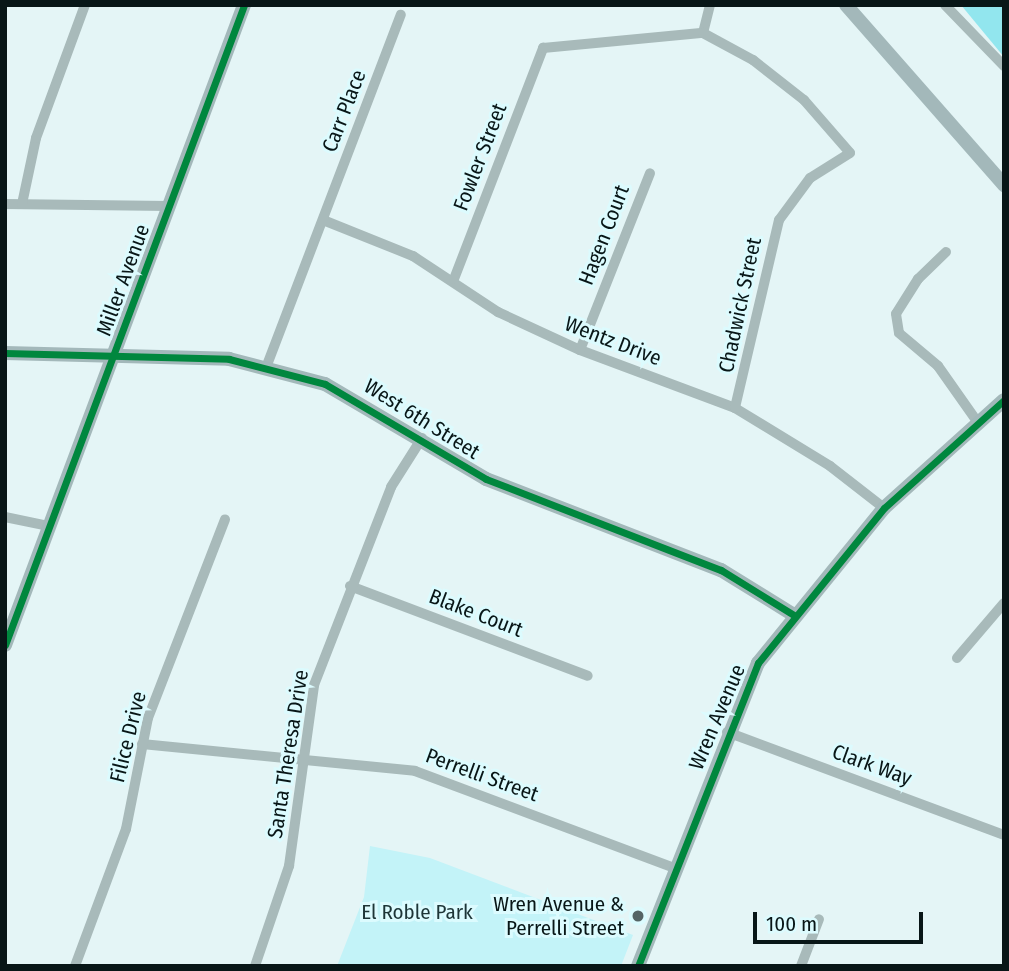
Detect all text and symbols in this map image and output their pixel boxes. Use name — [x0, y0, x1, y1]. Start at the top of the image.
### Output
street label: Carr Place — [317, 66, 371, 156]
street label: Fowler Street — [448, 100, 512, 214]
street label: Hagen Court — [573, 181, 635, 289]
street label: Miller Avenue — [91, 221, 155, 339]
street label: Chadwick Street — [713, 235, 767, 375]
street label: Wentz Drive — [561, 311, 665, 371]
street label: West 6th Street — [360, 373, 484, 465]
street label: Blake Court — [425, 584, 527, 642]
street label: Wren Avenue — [684, 661, 750, 773]
street label: Santa Theresa Drive — [262, 668, 314, 840]
street label: Filice Drive — [105, 689, 151, 785]
street label: Clark Way — [829, 739, 915, 791]
street label: Perrelli Street — [422, 743, 542, 807]
place label: Wren Avenue & Perrelli Street — [493, 891, 624, 941]
scale bar — [757, 898, 927, 942]
park label: El Roble Park — [361, 899, 473, 925]
marker: Wren Avenue & Perrelli Street — [630, 908, 646, 924]
text: 100 m — [766, 911, 817, 937]

